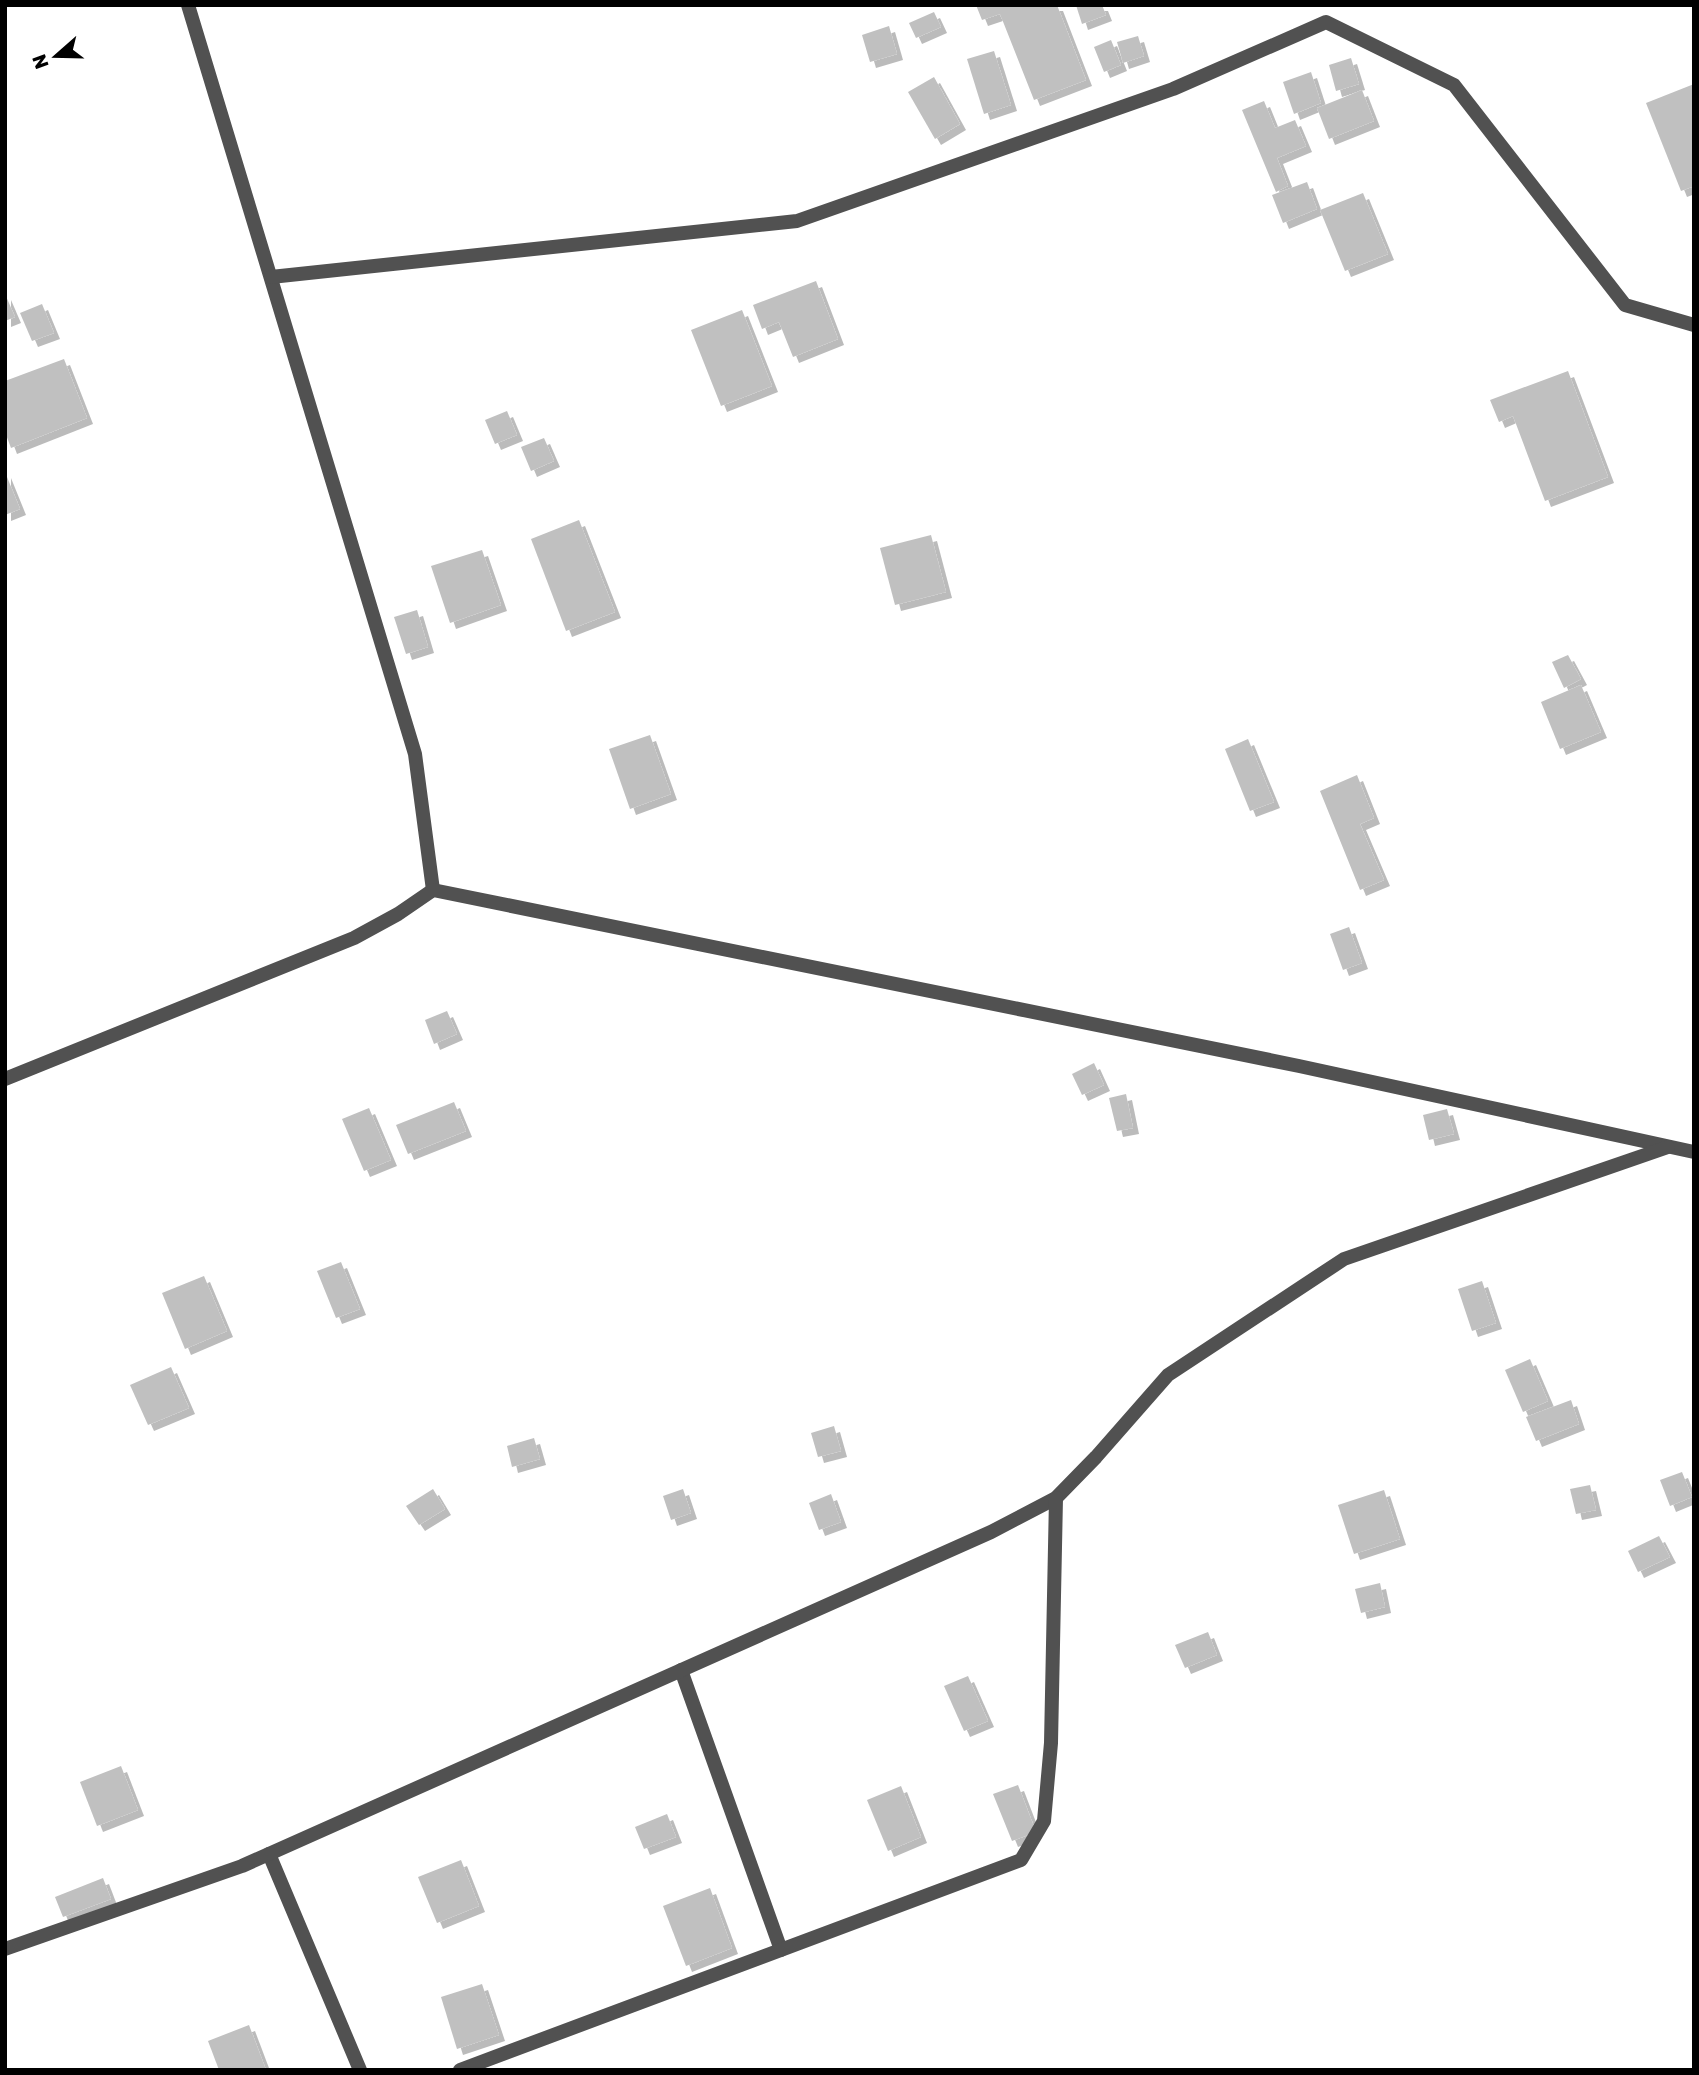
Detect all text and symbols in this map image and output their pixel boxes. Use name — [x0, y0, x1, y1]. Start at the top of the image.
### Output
north arrow — [21, 21, 91, 91]
text: N — [27, 51, 54, 72]

